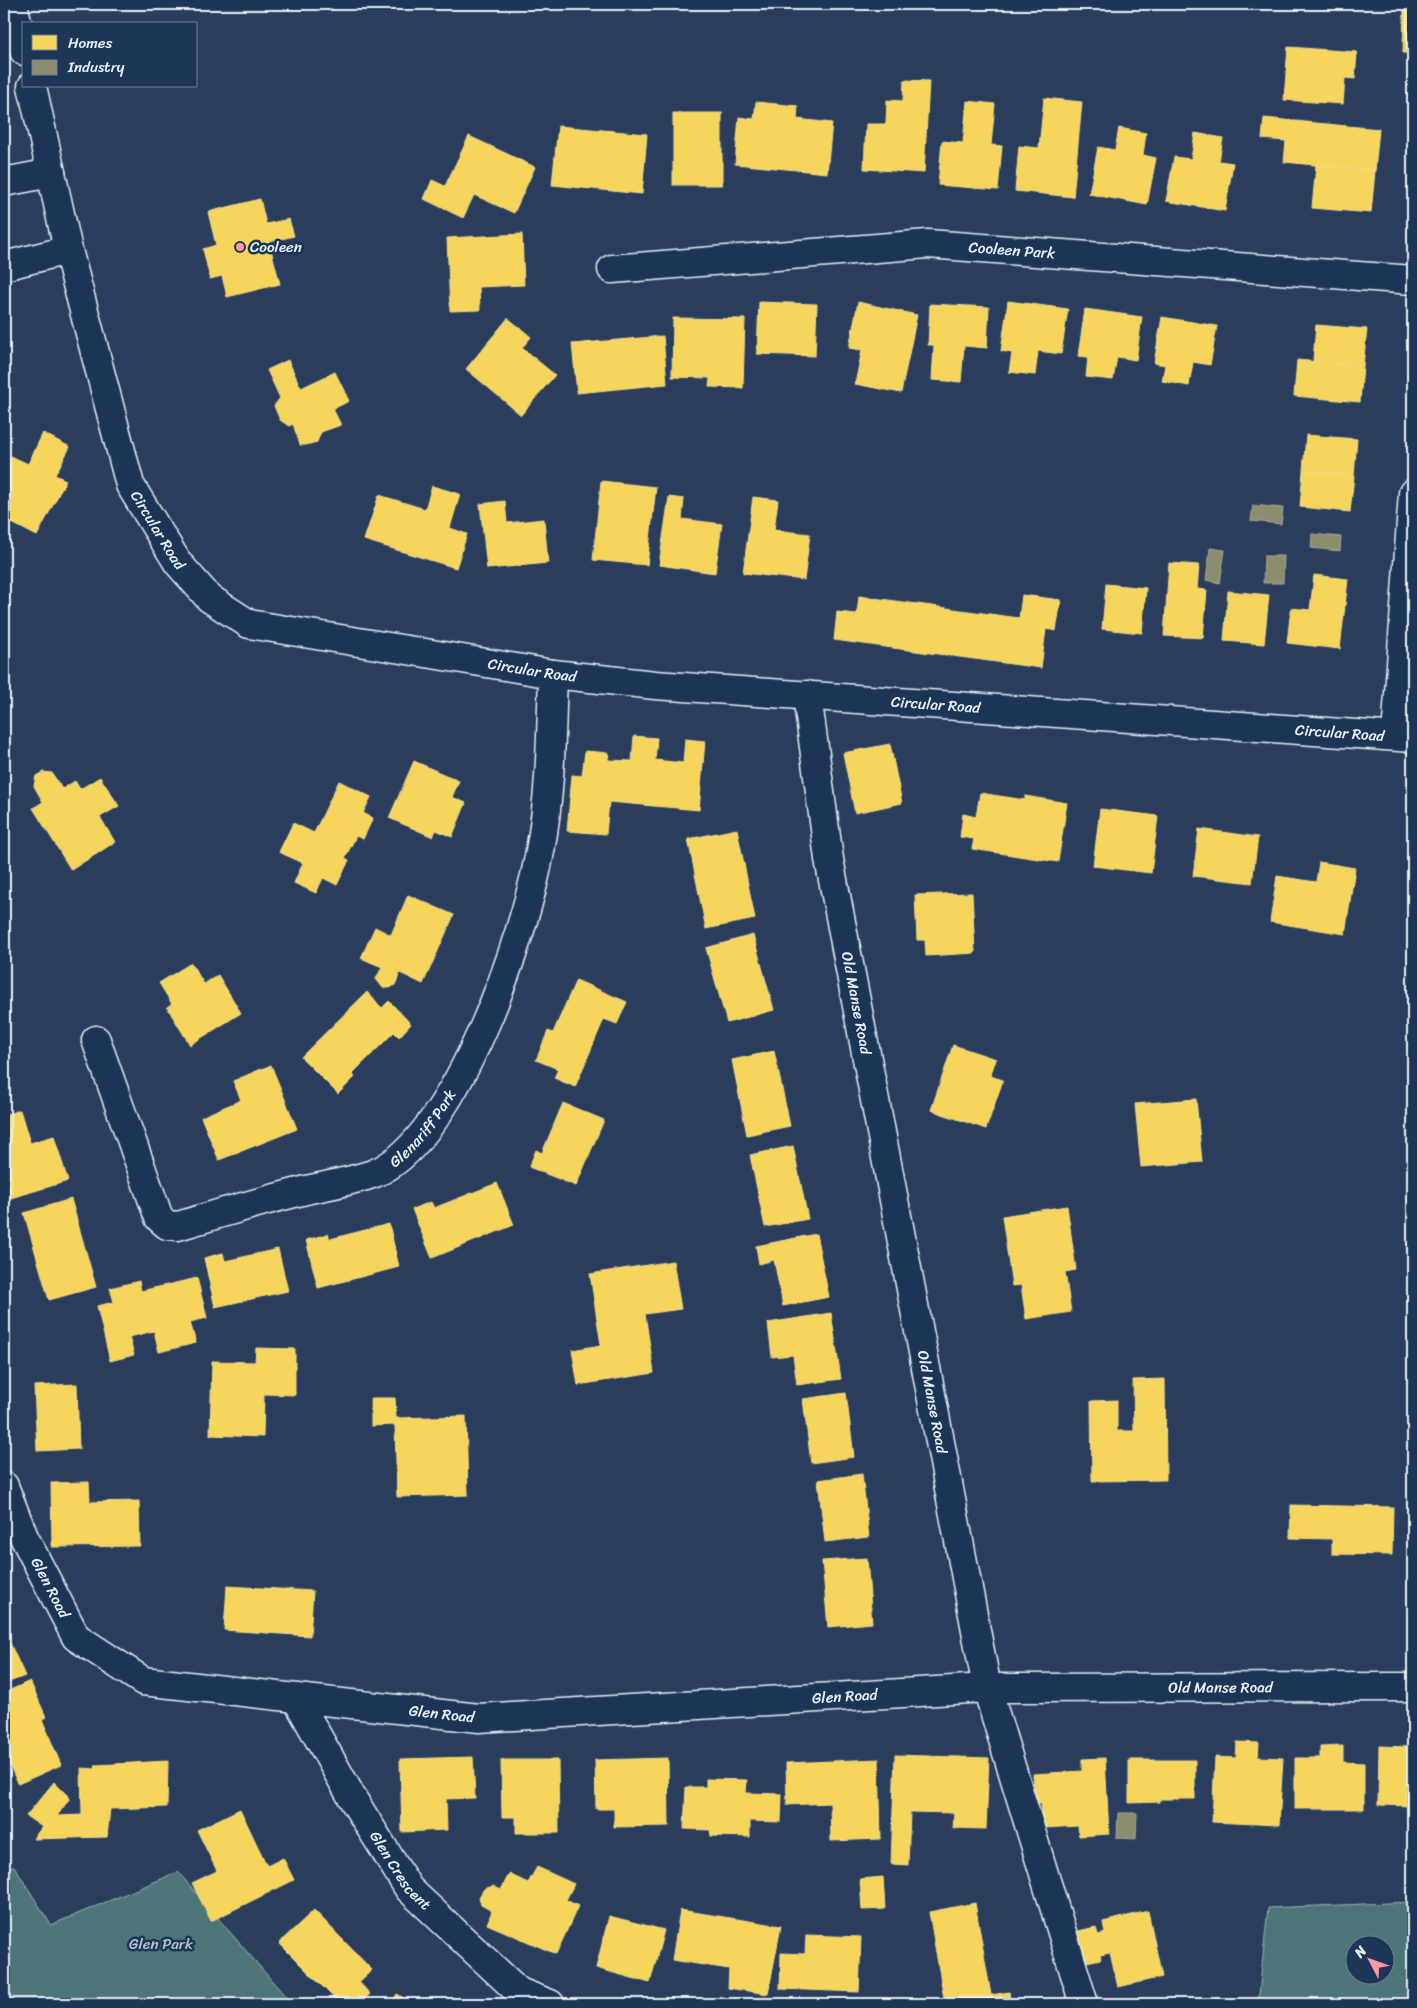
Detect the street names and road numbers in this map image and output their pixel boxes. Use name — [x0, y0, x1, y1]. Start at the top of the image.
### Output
street label: Cooleen Park — [968, 234, 1057, 266]
street label: Circular Road — [123, 485, 193, 577]
street label: Circular Road — [486, 651, 579, 690]
street label: Circular Road — [890, 689, 982, 721]
street label: Circular Road — [1294, 717, 1386, 749]
street label: Old Manse Road — [834, 949, 879, 1058]
street label: Glenariff Park — [384, 1084, 463, 1174]
street label: Old Manse Road — [910, 1348, 955, 1456]
street label: Glen Road — [24, 1553, 78, 1624]
street label: Old Manse Road — [1168, 1674, 1274, 1701]
street label: Glen Road — [811, 1681, 879, 1711]
street label: Glen Road — [408, 1697, 477, 1731]
street label: Glen Crescent — [363, 1826, 438, 1917]

